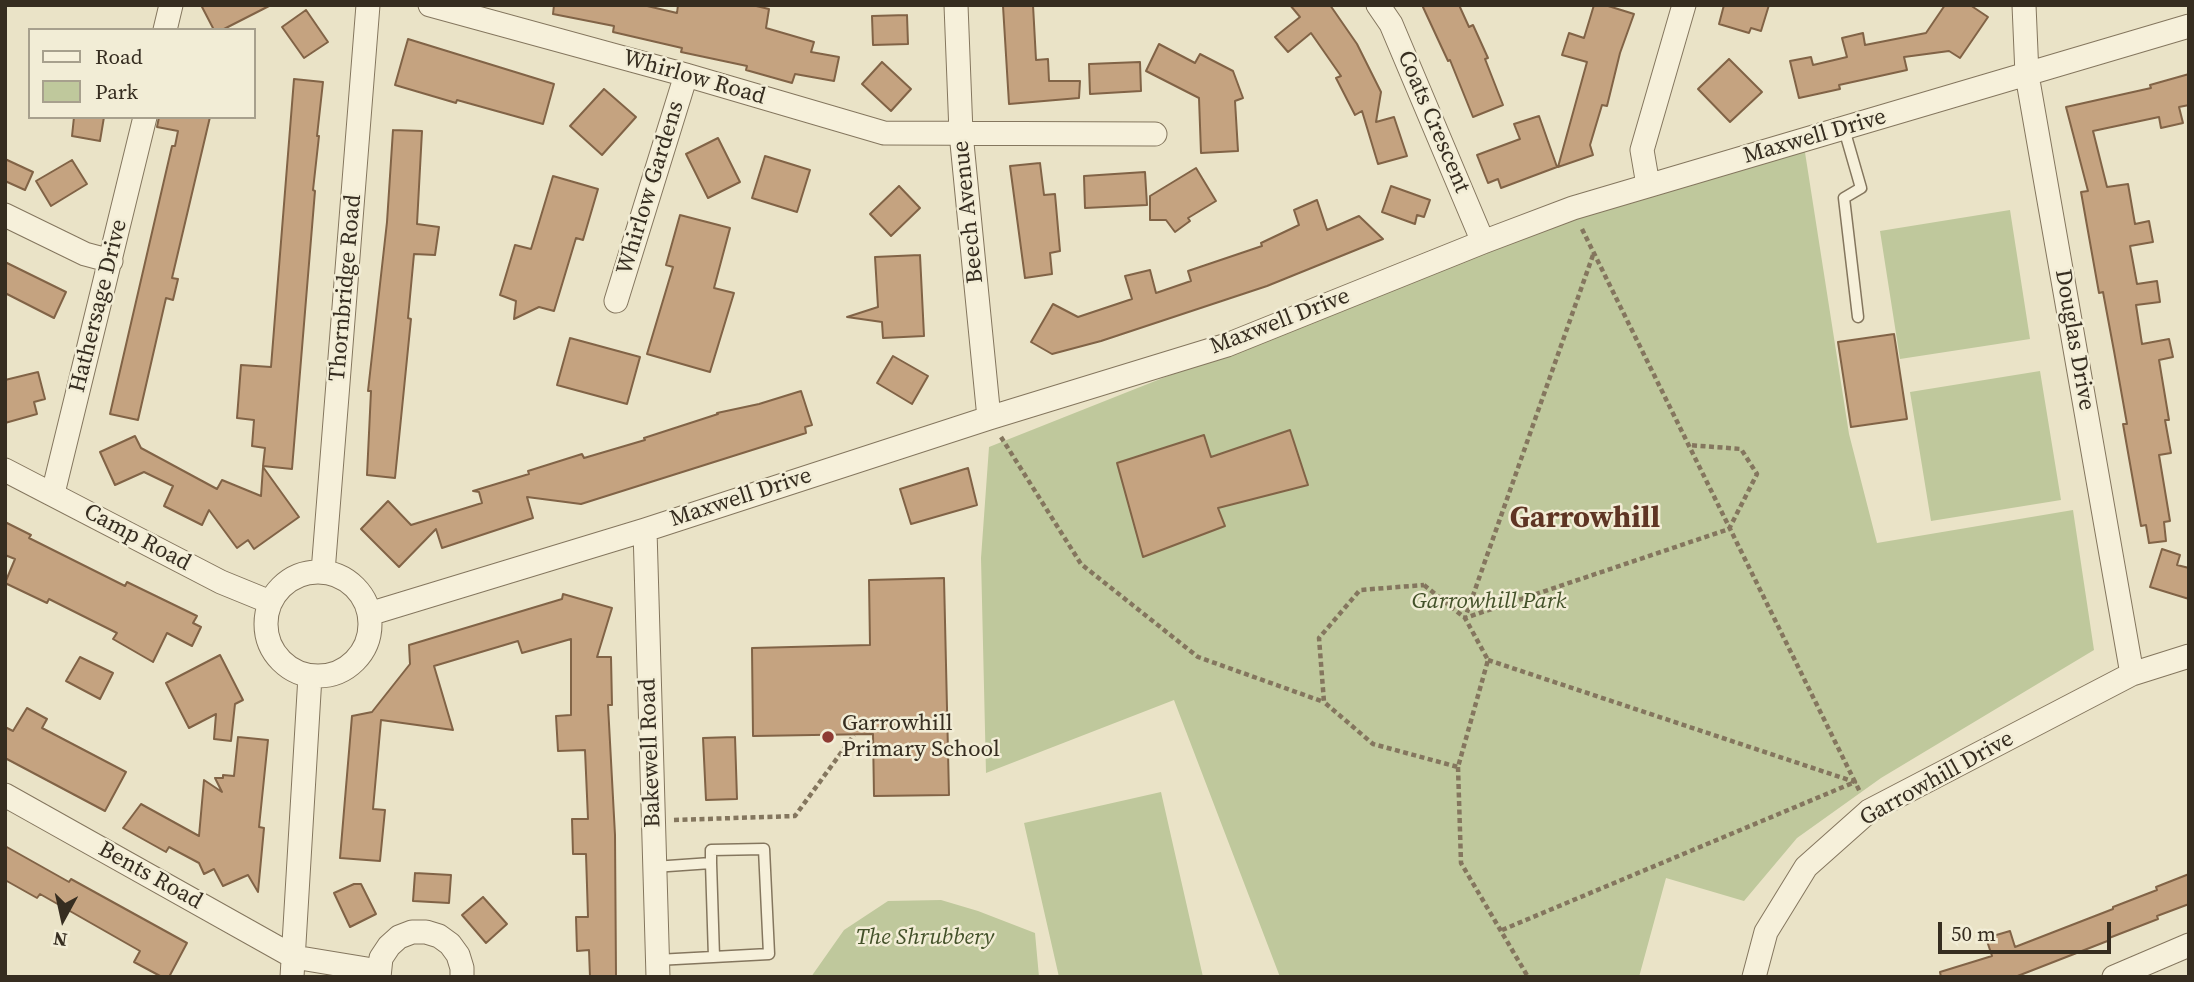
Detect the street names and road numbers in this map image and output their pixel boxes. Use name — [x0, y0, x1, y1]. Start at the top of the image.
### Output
street label: Whirlow Road — [620, 45, 768, 111]
street label: Coats Crescent — [1391, 47, 1475, 197]
street label: Whirlow Gardens — [611, 98, 691, 278]
street label: Maxwell Drive — [1740, 103, 1890, 171]
street label: Beech Avenue — [948, 139, 990, 285]
street label: Thornbridge Road — [324, 193, 368, 383]
street label: Hathersage Drive — [64, 217, 134, 395]
street label: Douglas Drive — [2048, 267, 2100, 413]
street label: Maxwell Drive — [1206, 283, 1354, 361]
street label: Maxwell Drive — [667, 462, 815, 534]
street label: Camp Road — [79, 498, 195, 578]
street label: Bakewell Road — [635, 678, 667, 828]
street label: Garrowhill Drive — [1855, 725, 2019, 833]
street label: Bents Road — [93, 836, 207, 916]

